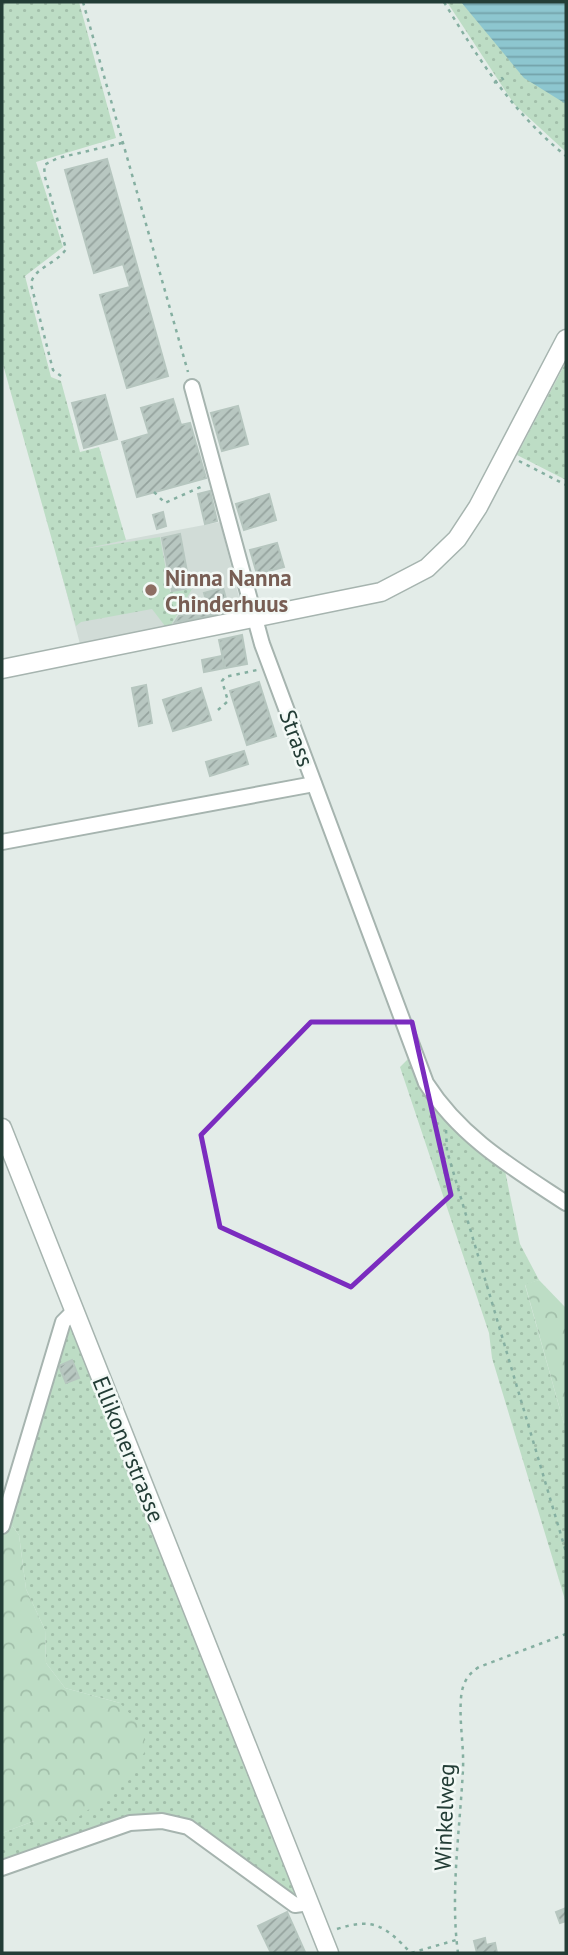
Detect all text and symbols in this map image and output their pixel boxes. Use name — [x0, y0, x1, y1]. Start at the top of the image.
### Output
place label: Ninna Nanna Chinderhuus — [165, 563, 292, 618]
marker: Ninna Nanna Chinderhuus — [143, 582, 159, 598]
street label: Strass — [273, 706, 321, 770]
street label: Ellikonerstrasse — [87, 1372, 171, 1526]
street label: Winkelweg — [428, 1763, 460, 1871]

